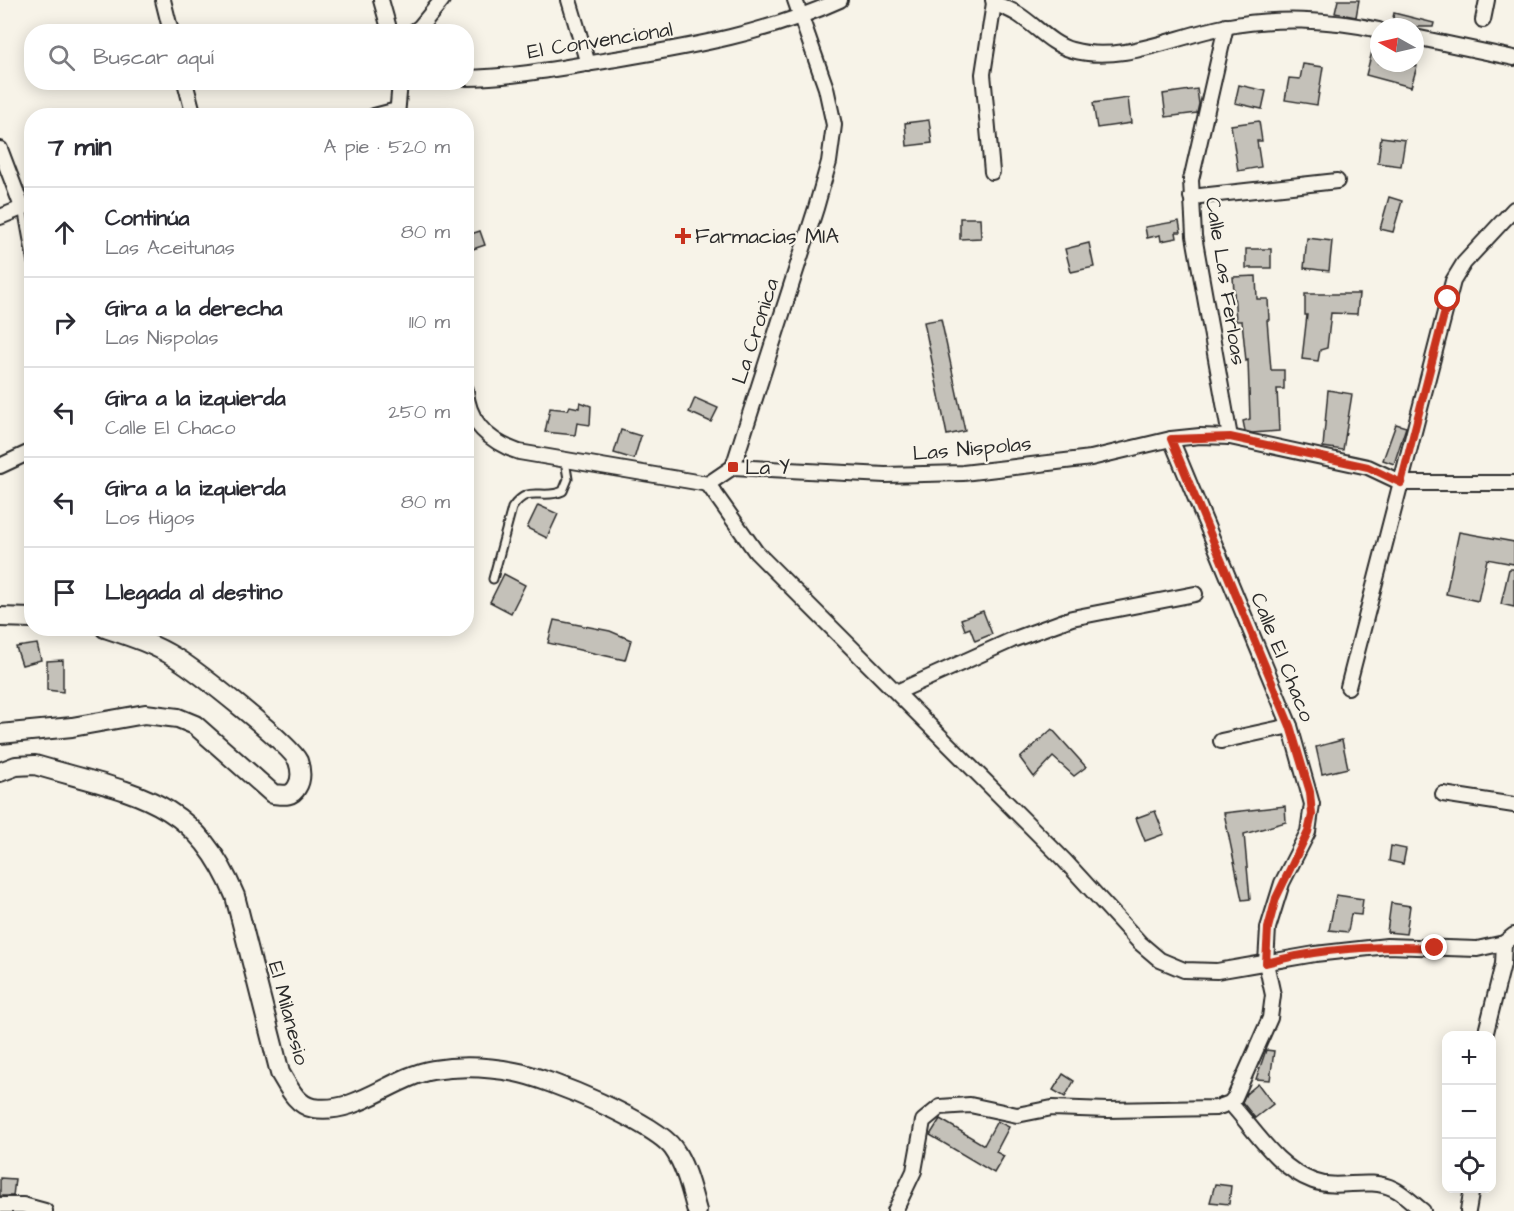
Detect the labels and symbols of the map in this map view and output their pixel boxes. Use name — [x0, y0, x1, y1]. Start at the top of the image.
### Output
street label: El Convencional — [525, 15, 675, 66]
north arrow — [1370, 18, 1424, 72]
street label: Calle Las Ferloas — [1198, 195, 1253, 367]
place label: Farmacias MIA — [695, 222, 839, 251]
marker: Farmacias MIA — [676, 229, 690, 243]
street label: La Cronica — [725, 274, 786, 388]
route start — [1434, 285, 1460, 311]
street label: Las Nispolas — [911, 429, 1033, 469]
place label: La Y — [745, 453, 790, 482]
marker: La Y — [726, 460, 740, 474]
street label: Calle El Chaco — [1243, 588, 1322, 726]
route end — [1421, 934, 1447, 960]
street label: El Milanesio — [261, 958, 316, 1068]

